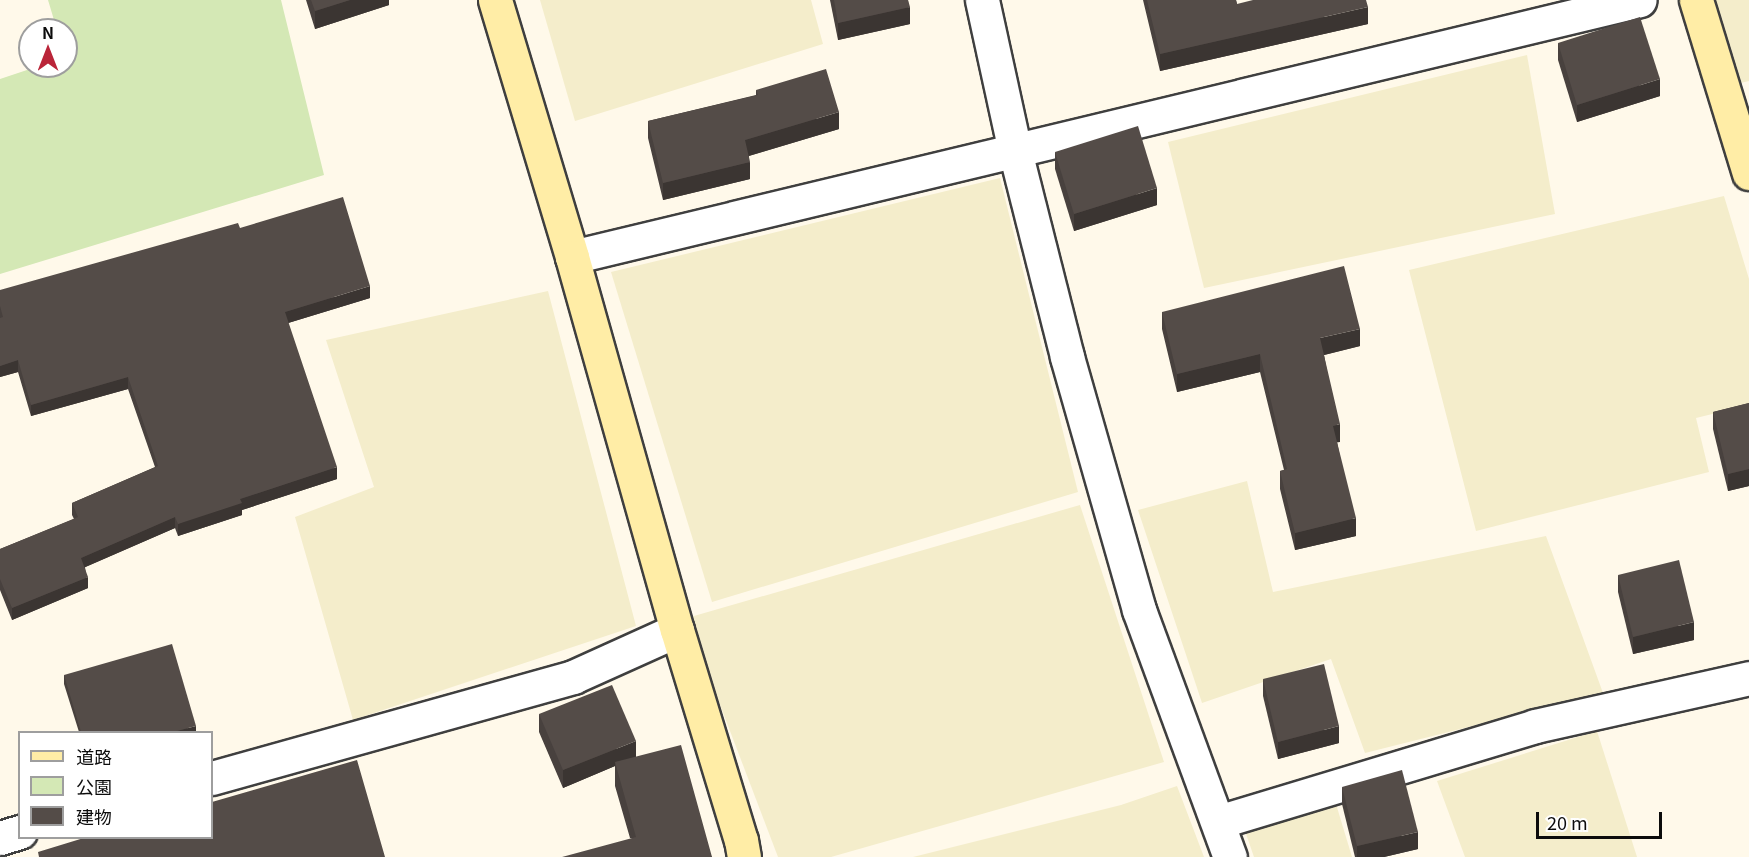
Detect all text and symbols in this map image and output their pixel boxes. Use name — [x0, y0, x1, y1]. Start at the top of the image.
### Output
north arrow — [18, 18, 78, 78]
text: N — [42, 20, 54, 44]
legend — [18, 731, 213, 839]
text: 道路 — [76, 743, 112, 769]
text: 公園 — [76, 773, 112, 799]
scale bar — [1539, 800, 1665, 838]
text: 建物 — [76, 803, 112, 829]
text: 20 m — [1547, 809, 1588, 835]

